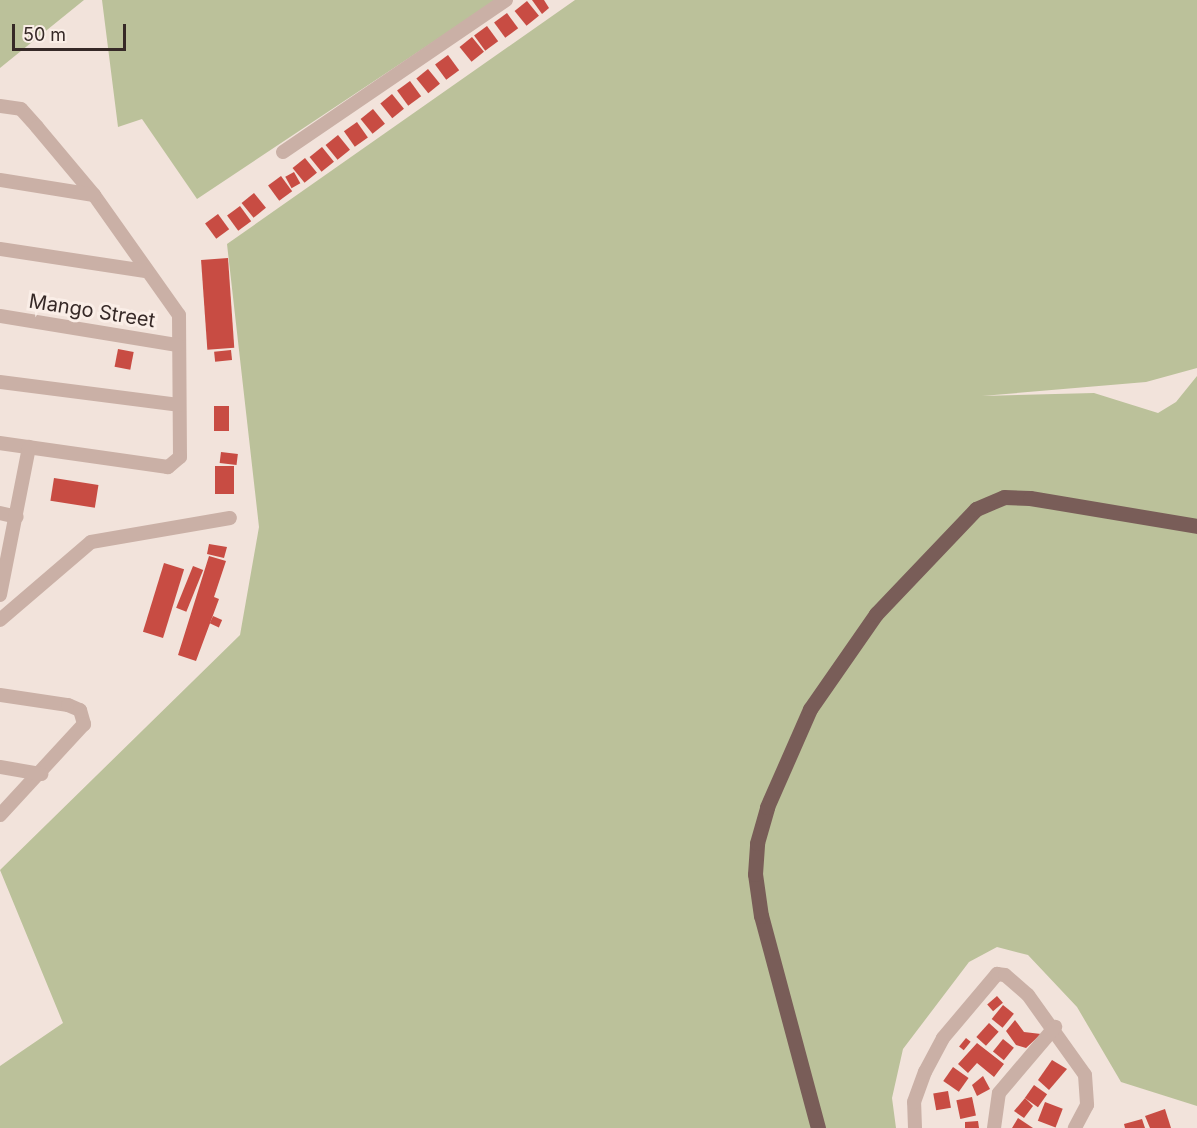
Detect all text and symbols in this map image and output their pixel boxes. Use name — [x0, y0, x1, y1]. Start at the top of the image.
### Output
scale bar — [15, 12, 129, 50]
text: 50 m — [23, 24, 66, 45]
street label: Mango Street — [27, 289, 157, 333]

